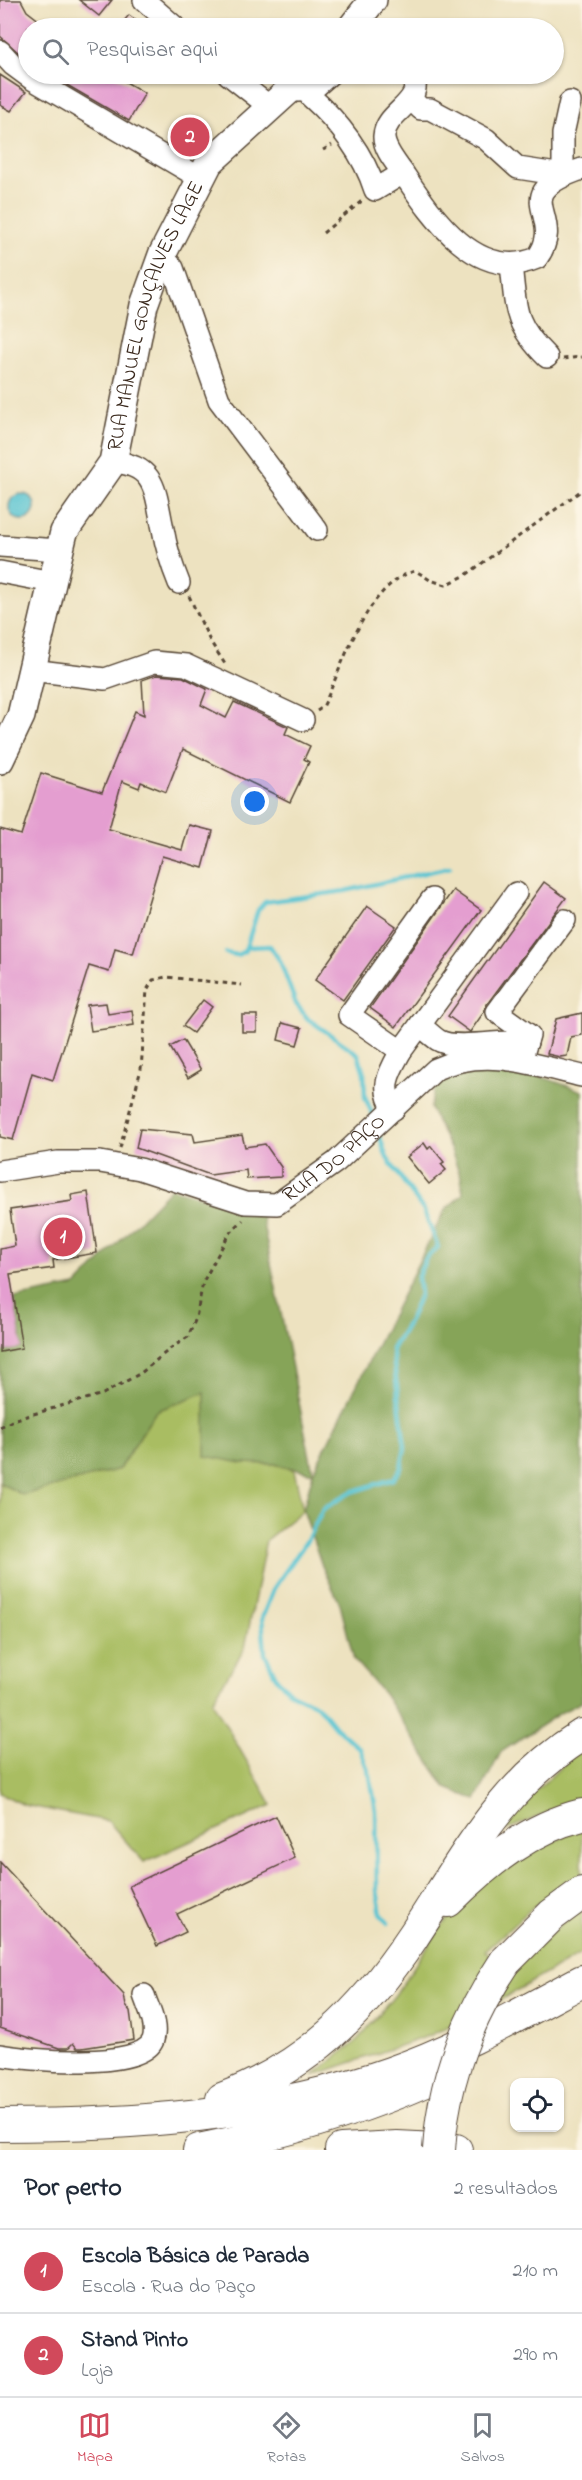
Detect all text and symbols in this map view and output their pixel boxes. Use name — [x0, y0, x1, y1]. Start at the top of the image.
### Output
search box — [18, 18, 564, 84]
icon: search — [39, 35, 72, 68]
text: Pesquisar aqui — [87, 35, 218, 67]
pin: 2 — [170, 114, 210, 160]
street label: RUA MANUEL GONÇALVES LAGE — [101, 176, 212, 454]
your location — [240, 787, 269, 816]
street label: RUA DO PAÇO — [277, 1107, 393, 1210]
pin: 1 — [44, 1214, 82, 1260]
map controls — [510, 2078, 564, 2132]
button: locate — [510, 2078, 564, 2132]
text: Por perto — [24, 2170, 122, 2208]
text: 2 resultados — [454, 2175, 558, 2204]
text: Escola Básica de Parada — [81, 2241, 309, 2273]
text: 1 — [40, 2257, 47, 2286]
text: 210 m — [513, 2257, 558, 2286]
text: Escola · Rua do Paço — [81, 2273, 256, 2302]
text: Stand Pinto — [81, 2325, 188, 2357]
text: 2 — [39, 2341, 48, 2370]
text: 290 m — [513, 2341, 558, 2370]
text: Loja — [81, 2357, 113, 2386]
tab: Mapa — [77, 2409, 113, 2469]
tab: Rotas — [267, 2409, 306, 2469]
tab: Salvos — [461, 2409, 505, 2469]

